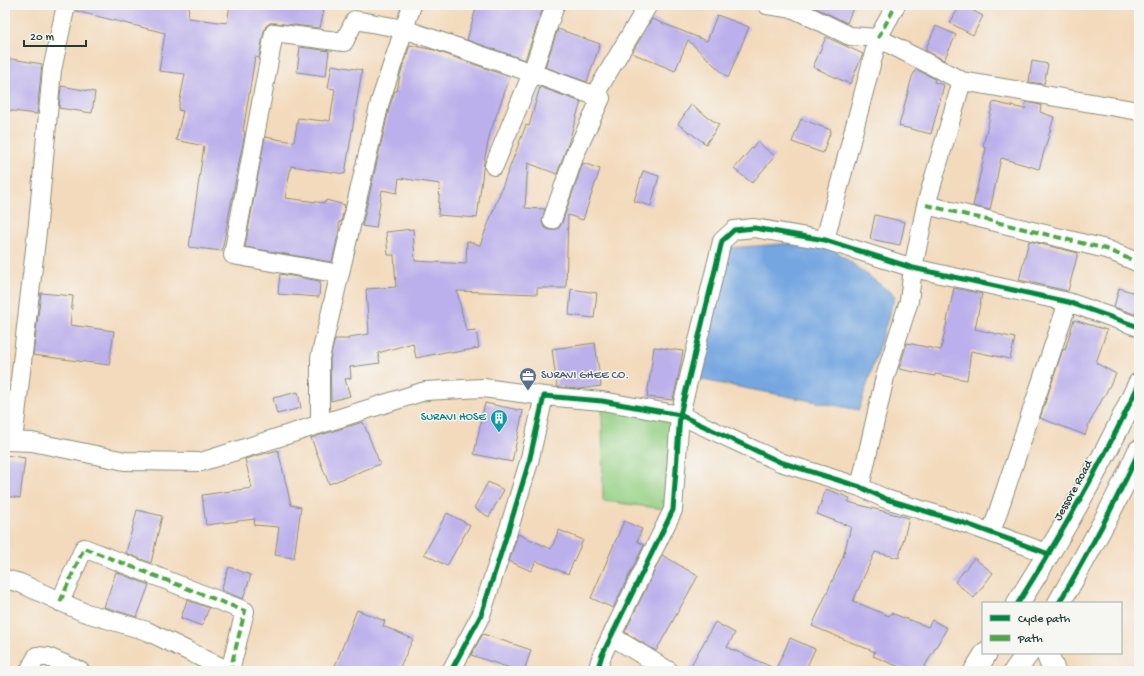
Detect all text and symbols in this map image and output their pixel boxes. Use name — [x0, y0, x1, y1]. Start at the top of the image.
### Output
scale bar — [24, 22, 86, 48]
text: 20 m — [30, 31, 55, 45]
office icon: SURAVI GHEE CO. — [518, 366, 538, 391]
place label: SURAVI GHEE CO. — [541, 369, 629, 383]
building icon: SURAVI HOSE — [489, 408, 509, 433]
place label: SURAVI HOSE — [421, 411, 487, 425]
street label: Jessore Road — [1052, 457, 1097, 524]
legend — [982, 602, 1122, 654]
text: Cycle path — [1018, 613, 1071, 627]
text: Path — [1017, 633, 1043, 647]

